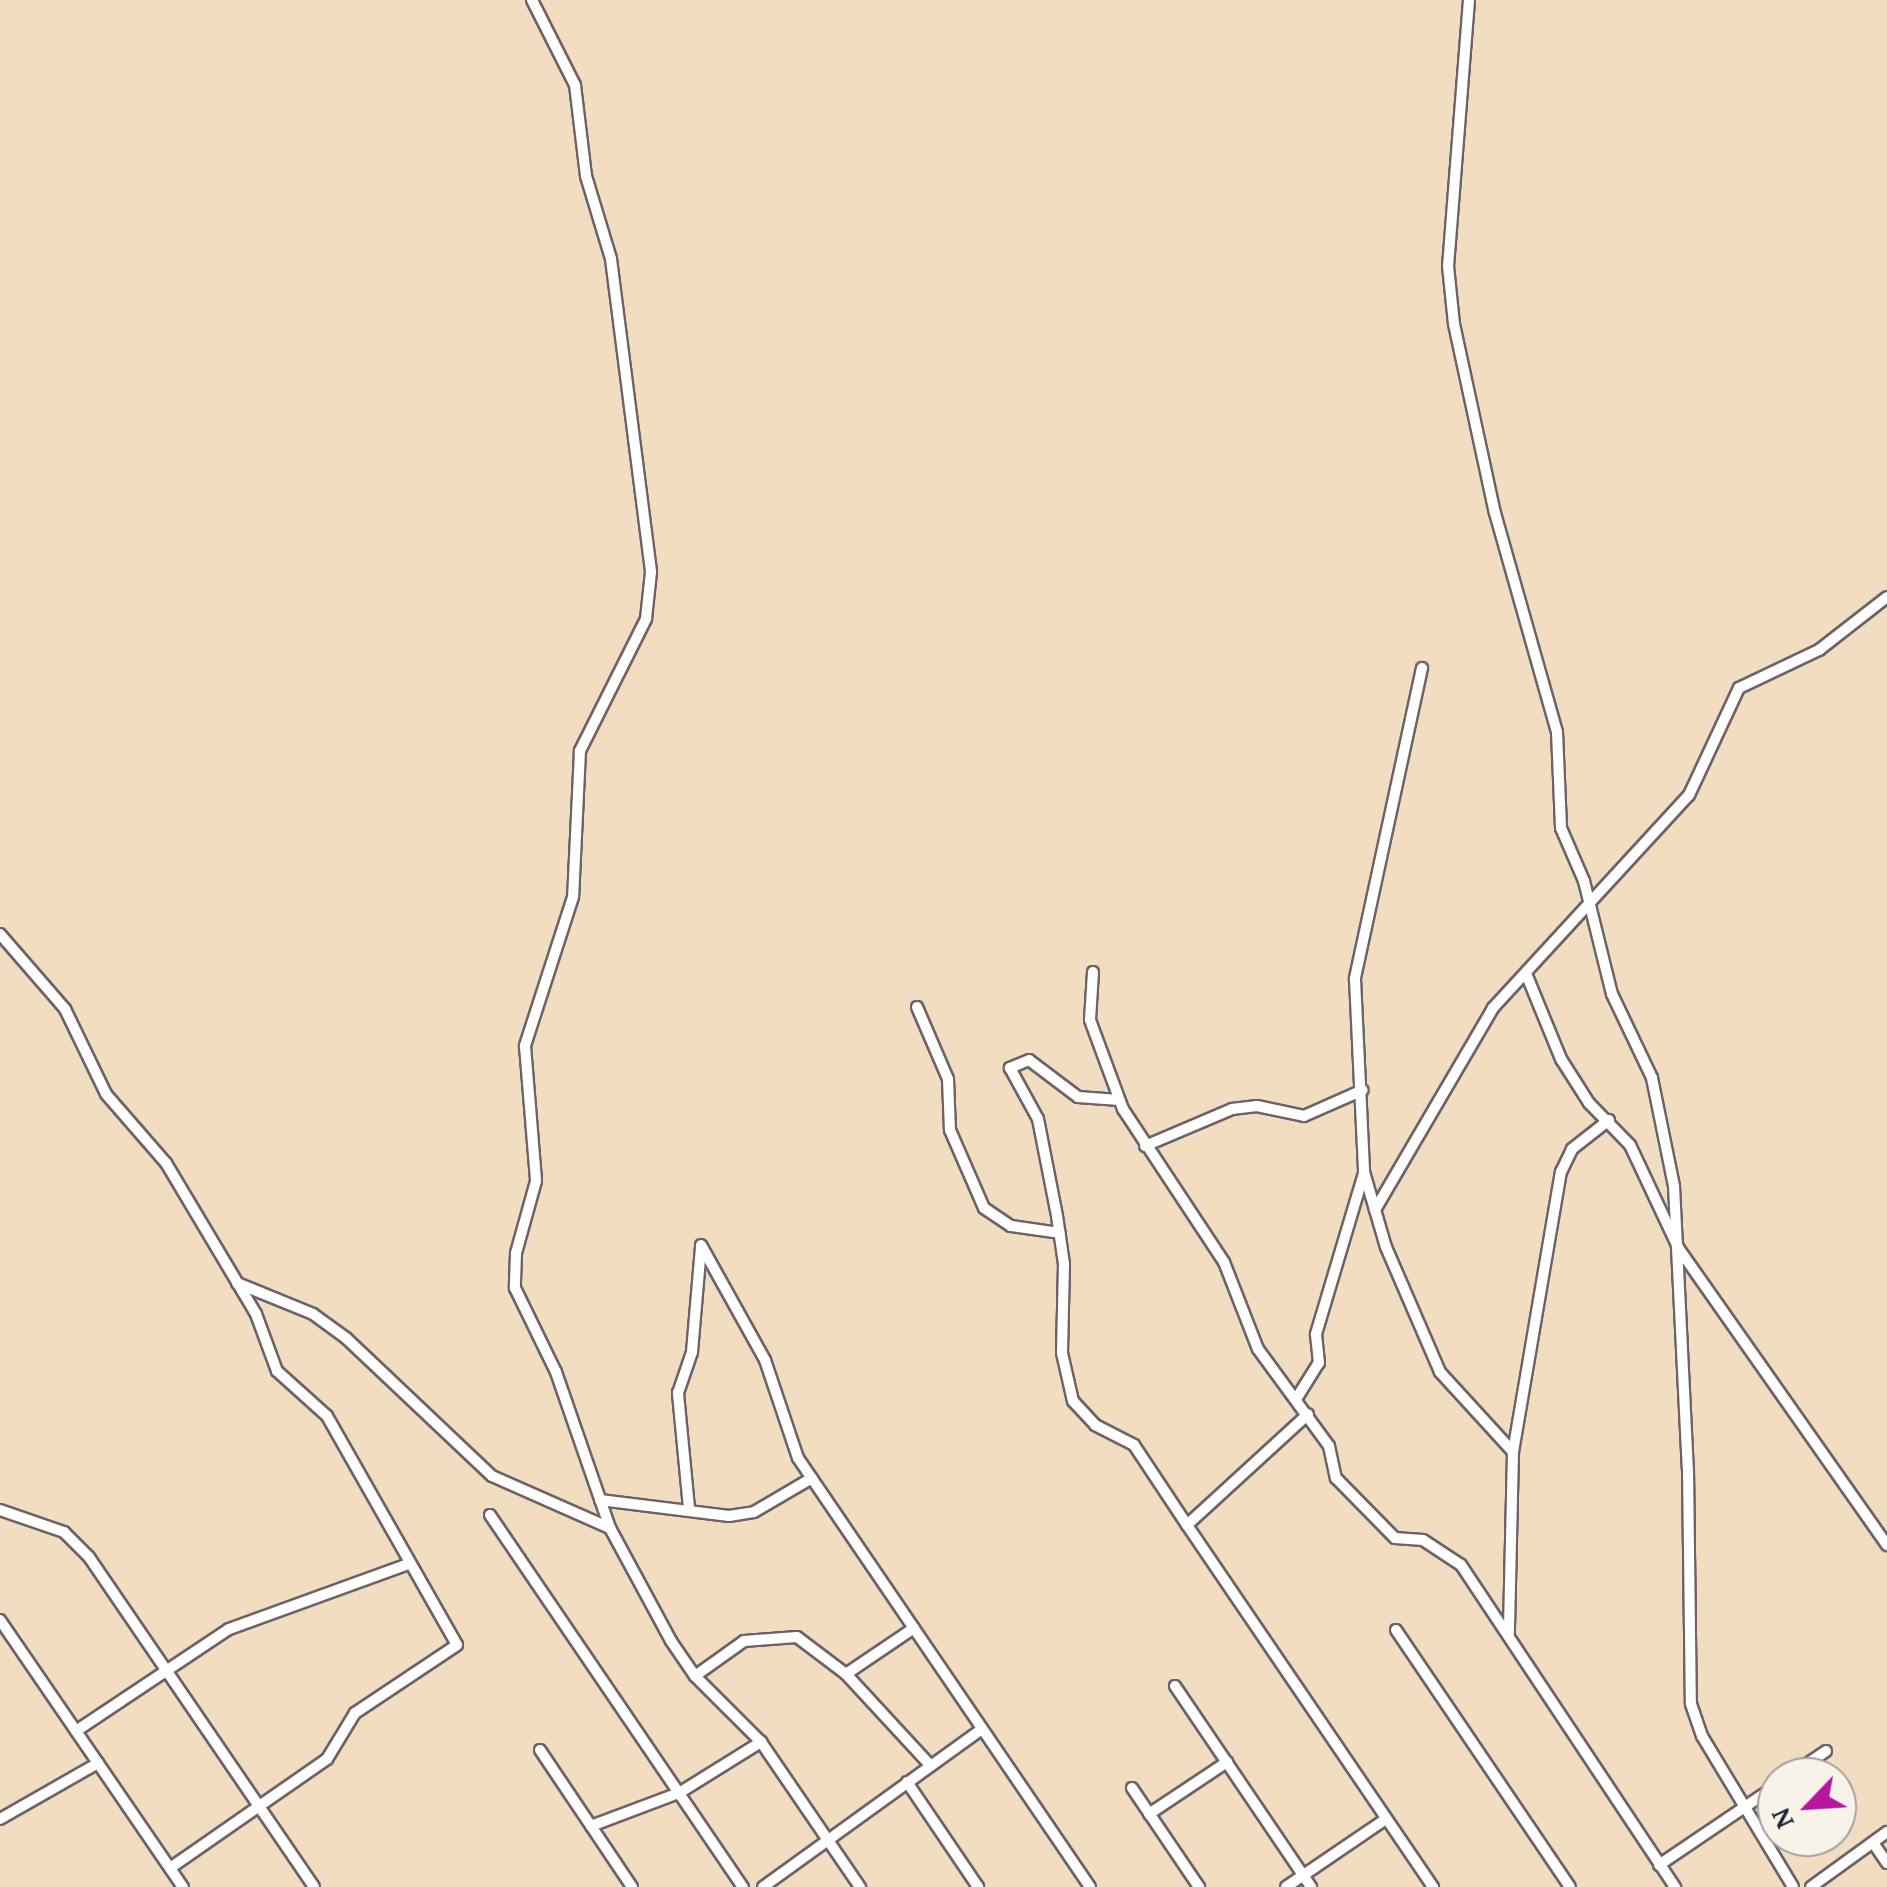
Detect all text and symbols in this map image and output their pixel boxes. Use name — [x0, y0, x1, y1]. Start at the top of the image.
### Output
north arrow — [1757, 1757, 1857, 1857]
text: N — [1759, 1802, 1804, 1836]

